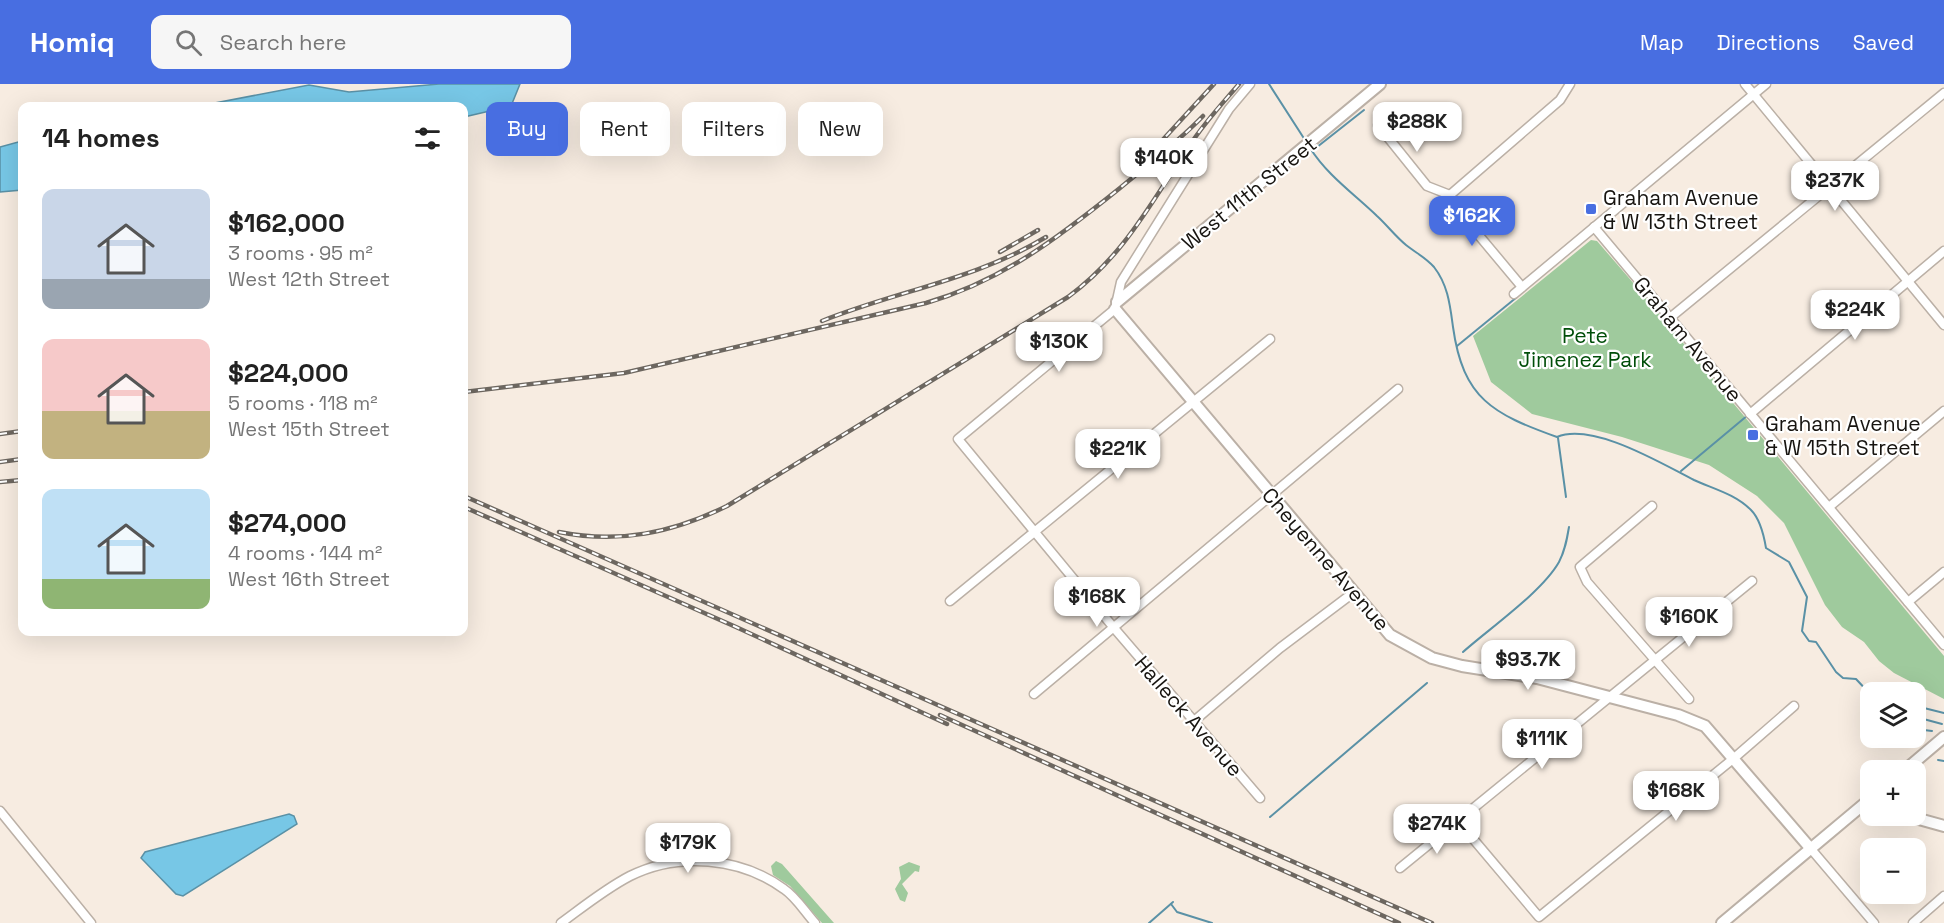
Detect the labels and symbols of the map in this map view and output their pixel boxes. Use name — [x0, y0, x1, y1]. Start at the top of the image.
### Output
pin: $288K — [1375, 102, 1459, 153]
street label: West 11th Street — [1176, 130, 1322, 256]
pin: $140K — [1122, 138, 1206, 189]
pin: $237K — [1793, 161, 1877, 212]
place label: Graham Avenue & W 13th Street — [1603, 184, 1759, 235]
pin: $162K — [1430, 196, 1514, 247]
marker: Graham Avenue & W 13th Street — [1584, 202, 1598, 216]
street label: Graham Avenue — [1628, 271, 1748, 407]
pin: $224K — [1813, 290, 1897, 341]
pin: $130K — [1017, 322, 1101, 373]
park label: Pete Jimenez Park — [1518, 322, 1652, 373]
place label: Graham Avenue & W 15th Street — [1765, 410, 1921, 461]
marker: Graham Avenue & W 15th Street — [1746, 428, 1760, 442]
pin: $221K — [1076, 429, 1160, 480]
street label: Cheyenne Avenue — [1256, 482, 1396, 636]
pin: $168K — [1055, 577, 1139, 628]
pin: $160K — [1647, 597, 1731, 648]
pin: $93.7K — [1479, 640, 1577, 691]
street label: Halleck Avenue — [1129, 650, 1249, 782]
pin: $111K — [1500, 719, 1584, 770]
pin: $168K — [1634, 771, 1718, 822]
pin: $274K — [1395, 804, 1479, 855]
pin: $179K — [646, 823, 730, 874]

